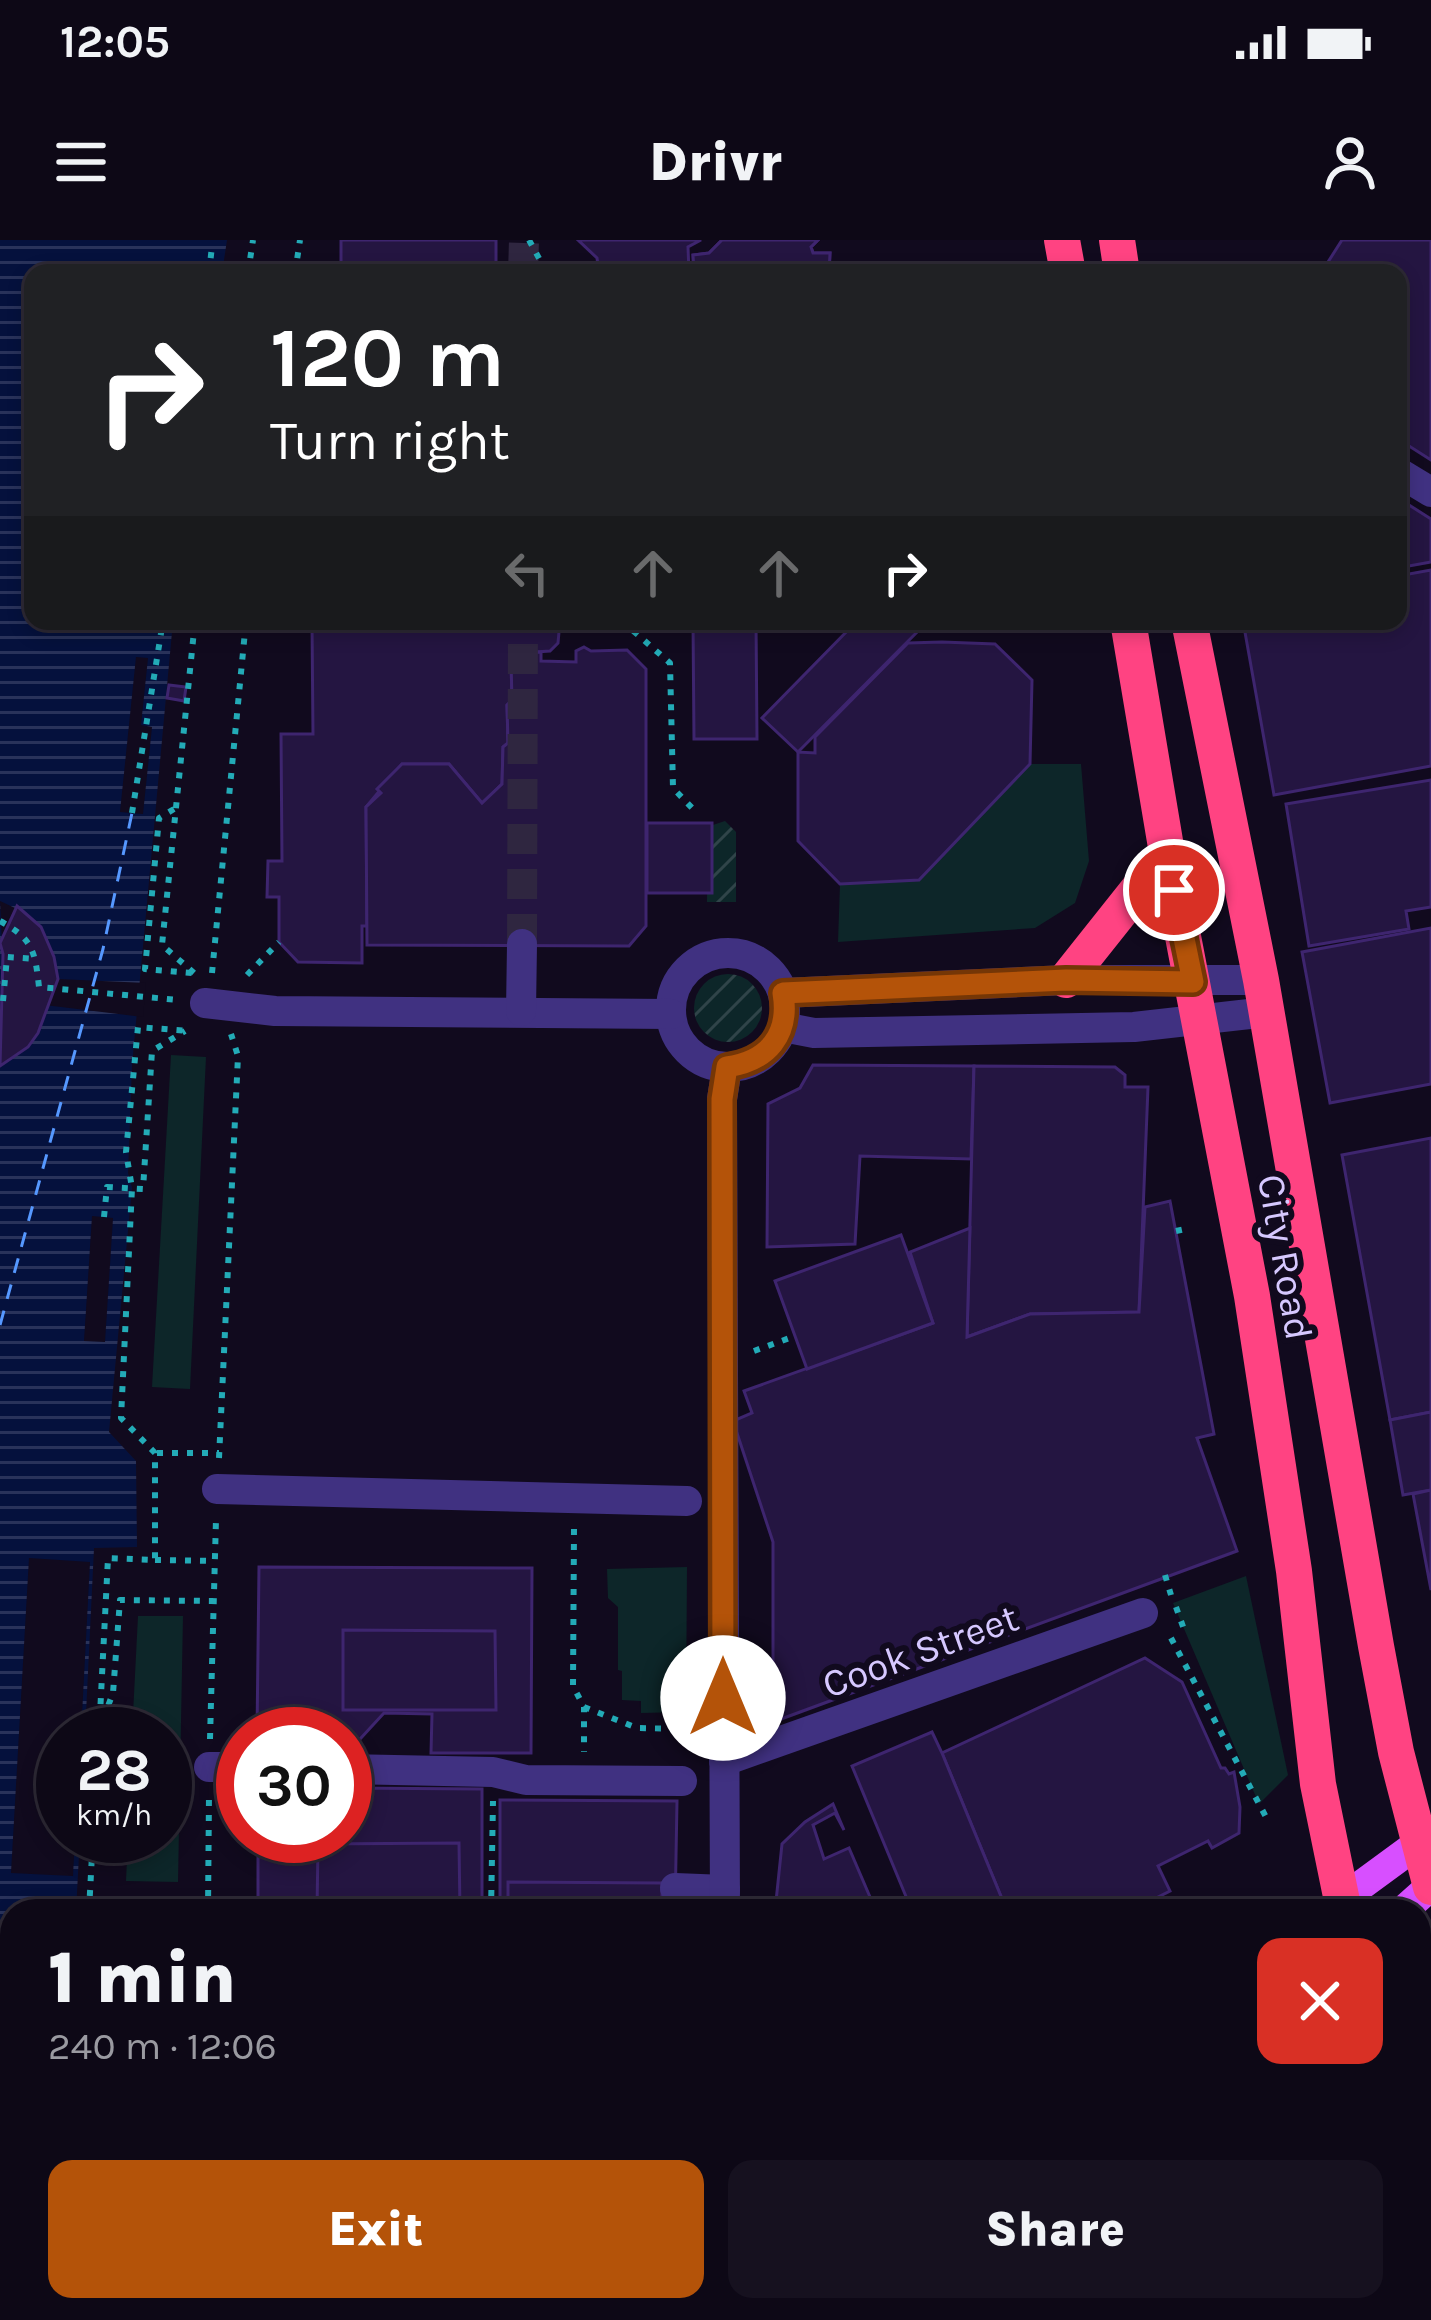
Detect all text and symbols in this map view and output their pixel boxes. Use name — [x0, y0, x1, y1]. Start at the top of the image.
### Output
text: 12:05 — [60, 16, 170, 68]
icon: menu — [48, 129, 114, 195]
icon: person — [1317, 129, 1383, 195]
text: Drivr — [649, 130, 782, 194]
text: 120 m — [270, 309, 505, 407]
icon: right — [72, 312, 228, 468]
text: Turn right — [270, 409, 510, 473]
icon: left — [494, 540, 560, 606]
icon: ahead — [620, 540, 686, 606]
icon: ahead — [746, 540, 812, 606]
icon: right — [872, 540, 938, 606]
pin — [1123, 839, 1225, 941]
icon: arrive — [1141, 857, 1207, 923]
street label: City Road — [1248, 1171, 1322, 1344]
street label: Cook Street — [816, 1594, 1024, 1708]
position arrow — [660, 1635, 786, 1761]
speed limit sign: 30 — [216, 1707, 372, 1863]
text: 28 — [76, 1735, 152, 1805]
text: km/h — [76, 1797, 152, 1833]
text: 1 min — [48, 1936, 237, 2020]
button: close — [1257, 1938, 1383, 2064]
text: 240 m · 12:06 — [48, 2023, 277, 2069]
button: Exit — [48, 2160, 704, 2298]
button: Share — [728, 2160, 1383, 2298]

